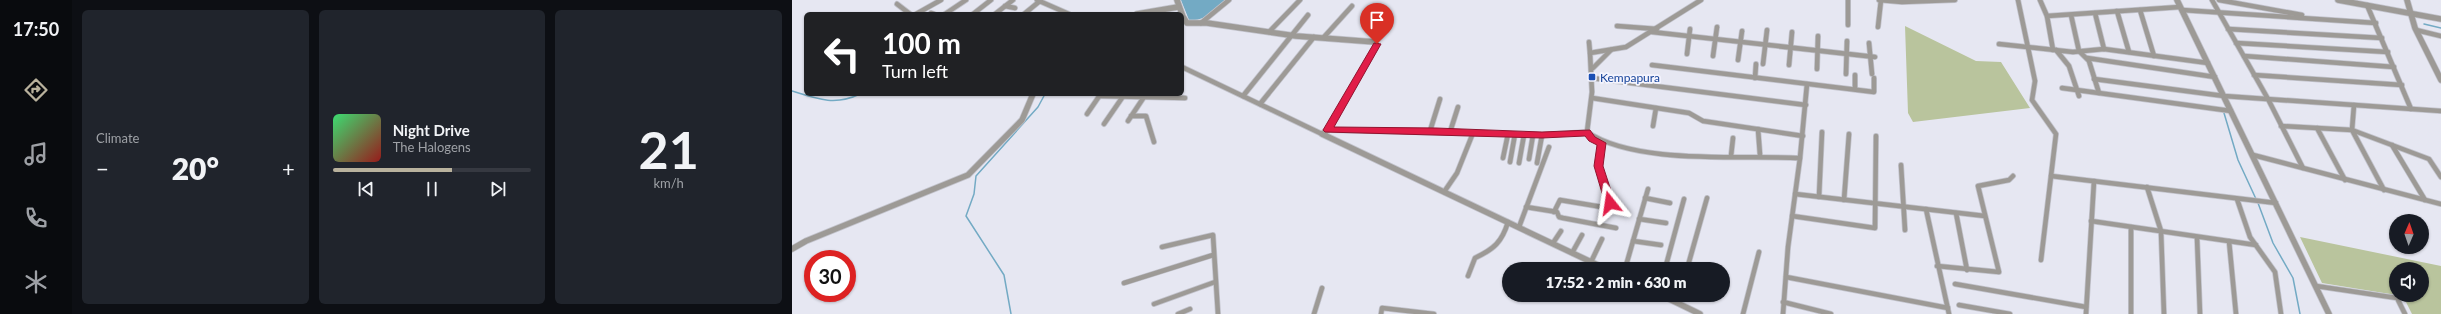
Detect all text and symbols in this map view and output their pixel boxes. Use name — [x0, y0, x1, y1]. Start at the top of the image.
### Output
pin — [1360, 3, 1394, 44]
icon: arrive — [1366, 9, 1388, 31]
text: 17:50 — [13, 18, 59, 40]
text: 100 m — [882, 26, 961, 60]
icon: left — [816, 28, 868, 80]
text: Turn left — [882, 60, 948, 82]
place label: Kempapura — [1600, 70, 1660, 85]
marker: Kempapura — [1587, 72, 1597, 82]
icon: directions — [22, 76, 50, 104]
text: 21 — [639, 118, 699, 180]
text: Night Drive — [393, 121, 470, 139]
text: Climate — [96, 130, 139, 146]
text: The Halogens — [393, 139, 471, 155]
icon: music — [22, 140, 50, 168]
text: 20° — [172, 150, 219, 186]
text: − — [96, 155, 109, 182]
text: + — [282, 155, 295, 182]
text: km/h — [653, 175, 684, 191]
icon: previous — [355, 178, 377, 200]
icon: pause — [421, 178, 443, 200]
icon: next — [487, 178, 509, 200]
position arrow — [1589, 182, 1631, 224]
icon: phone — [22, 204, 50, 232]
north arrow — [2389, 214, 2429, 254]
map controls — [2389, 214, 2429, 302]
speed limit sign: 30 — [804, 250, 856, 302]
button: sound — [2389, 262, 2429, 302]
icon: climate — [22, 268, 50, 296]
text: 17:52 · 2 min · 630 m — [1545, 273, 1687, 291]

